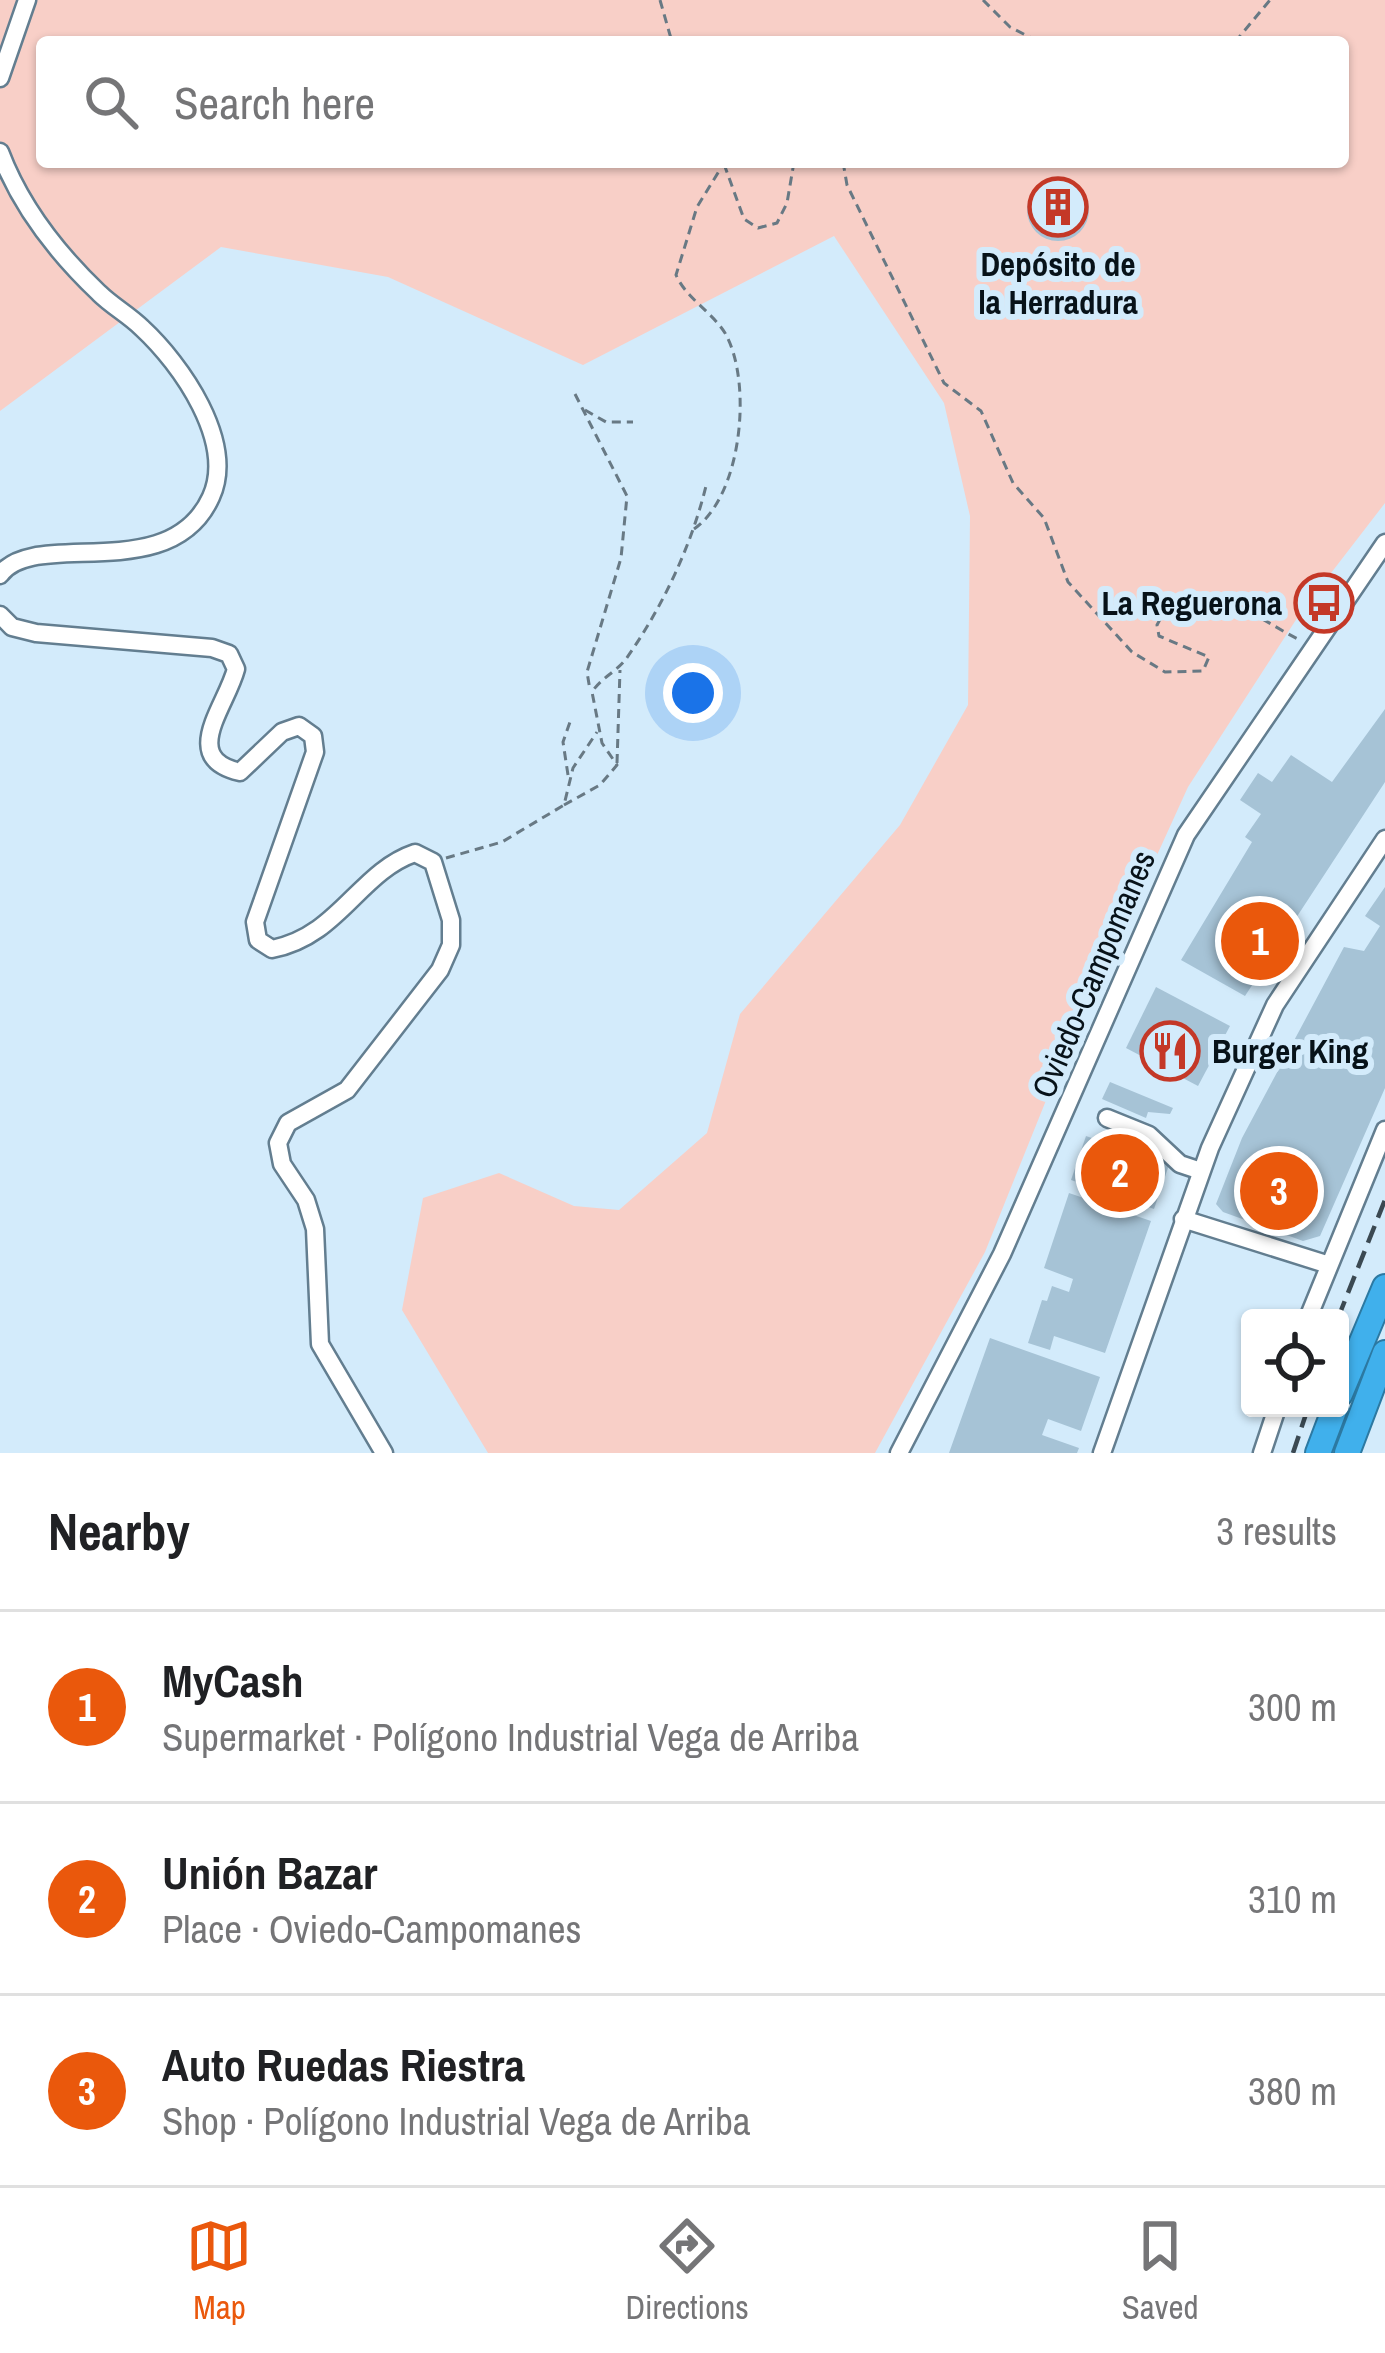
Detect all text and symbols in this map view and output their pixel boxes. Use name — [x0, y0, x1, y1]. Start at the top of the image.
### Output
search box — [36, 36, 1349, 168]
icon: search — [78, 69, 144, 135]
text: Search here — [174, 72, 375, 133]
building icon: Depósito de la Herradura — [1027, 176, 1089, 238]
place label: Depósito de la Herradura — [978, 242, 1138, 324]
bus stop icon: La Reguerona — [1293, 572, 1355, 634]
place label: La Reguerona — [1102, 581, 1282, 625]
your location — [663, 663, 723, 723]
street label: Oviedo-Campomanes — [1021, 844, 1165, 1104]
pin: 1 — [1221, 896, 1299, 986]
restaurant icon: Burger King — [1139, 1020, 1201, 1082]
place label: Burger King — [1212, 1029, 1369, 1073]
pin: 2 — [1081, 1128, 1159, 1218]
pin: 3 — [1240, 1146, 1318, 1236]
map controls — [1241, 1309, 1349, 1417]
button: locate — [1241, 1309, 1349, 1417]
text: Nearby — [48, 1497, 190, 1566]
text: 3 results — [1216, 1505, 1337, 1557]
text: MyCash — [162, 1650, 303, 1711]
text: 1 — [78, 1681, 96, 1733]
text: 300 m — [1248, 1681, 1337, 1733]
text: Supermarket · Polígono Industrial Vega de Arriba — [162, 1711, 859, 1763]
text: Unión Bazar — [162, 1842, 377, 1903]
text: 2 — [78, 1873, 96, 1925]
text: 310 m — [1248, 1873, 1337, 1925]
text: Place · Oviedo-Campomanes — [162, 1903, 581, 1955]
text: Auto Ruedas Riestra — [162, 2034, 525, 2095]
text: 3 — [78, 2065, 96, 2117]
text: 380 m — [1248, 2065, 1337, 2117]
text: Shop · Polígono Industrial Vega de Arriba — [162, 2095, 751, 2147]
tab: Map — [186, 2213, 252, 2329]
tab: Directions — [625, 2213, 749, 2329]
tab: Saved — [1122, 2213, 1198, 2329]

